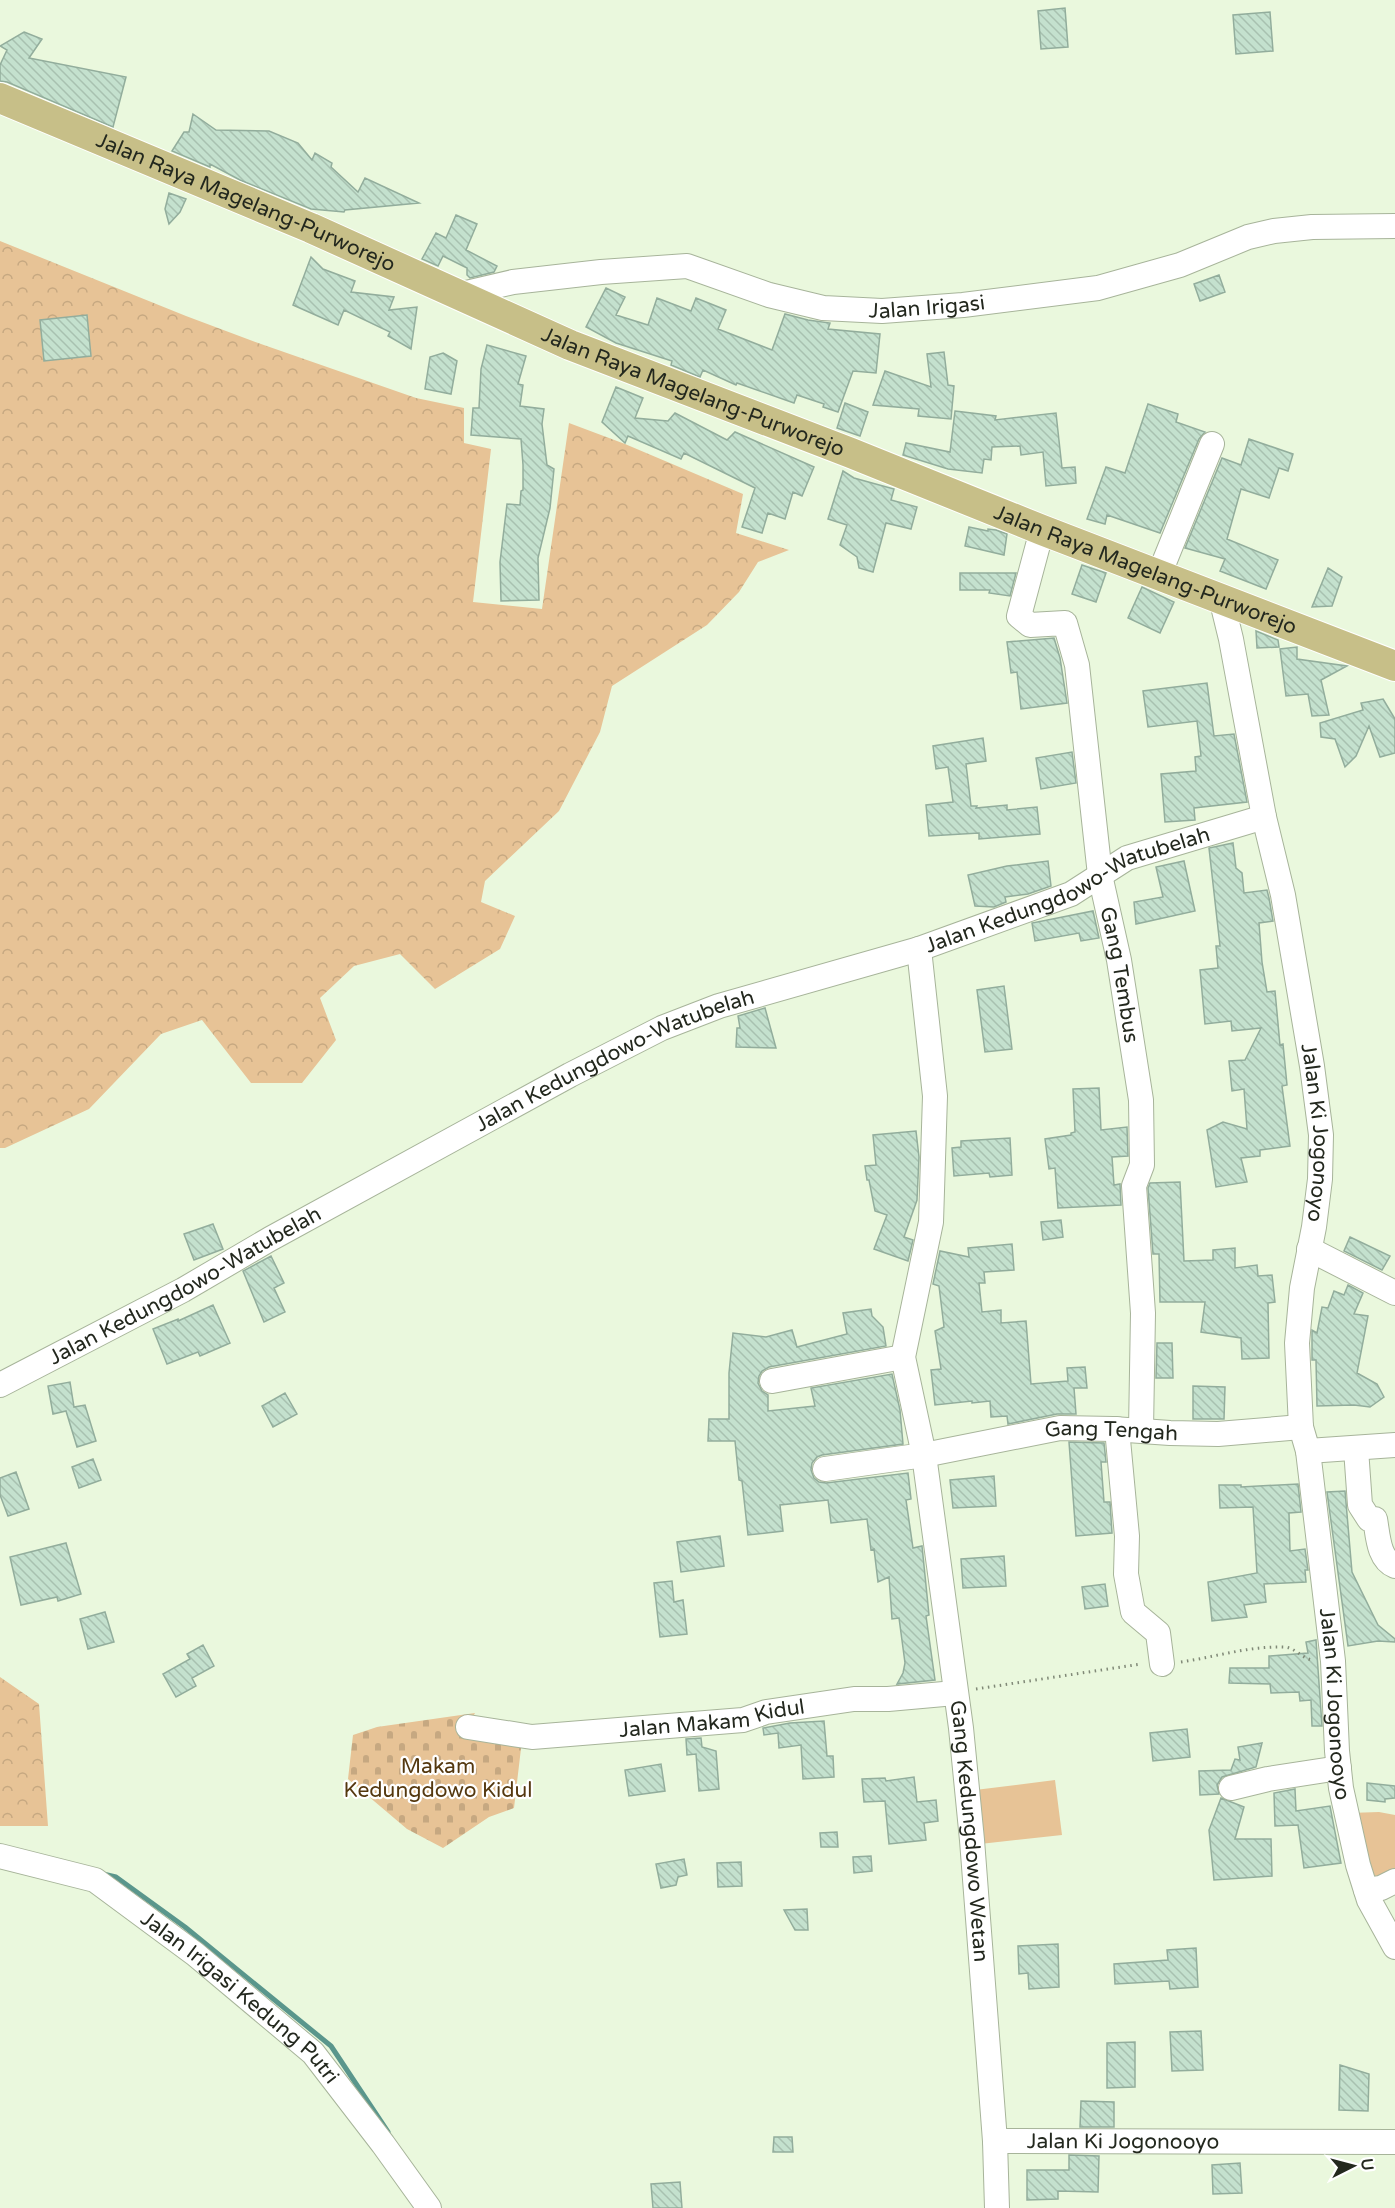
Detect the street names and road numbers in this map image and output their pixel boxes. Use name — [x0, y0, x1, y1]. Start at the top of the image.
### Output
street label: Jalan Raya Magelang-Purworejo — [92, 128, 399, 277]
street label: Jalan Irigasi — [868, 290, 987, 324]
street label: Jalan Raya Magelang-Purworejo — [538, 322, 848, 462]
street label: Jalan Raya Magelang-Purworejo — [990, 500, 1300, 640]
street label: Jalan Kedungdowo-Watubelah — [922, 822, 1213, 959]
street label: Gang Tembus — [1094, 904, 1144, 1045]
street label: Jalan Kedungdowo-Watubelah — [471, 985, 757, 1137]
street label: Jalan Ki Jogonoyo — [1295, 1042, 1333, 1223]
street label: Jalan Kedungdowo-Watubelah — [45, 1201, 326, 1370]
street label: Gang Tengah — [1043, 1416, 1178, 1446]
street label: Jalan Ki Jogonooyo — [1314, 1607, 1355, 1803]
street label: Jalan Makam Kidul — [618, 1694, 806, 1743]
street label: Gang Kedungdowo Wetan — [944, 1699, 993, 1963]
street label: Jalan Irigasi Kedung Putri — [136, 1906, 344, 2089]
street label: Jalan Ki Jogonooyo — [1027, 2129, 1219, 2155]

